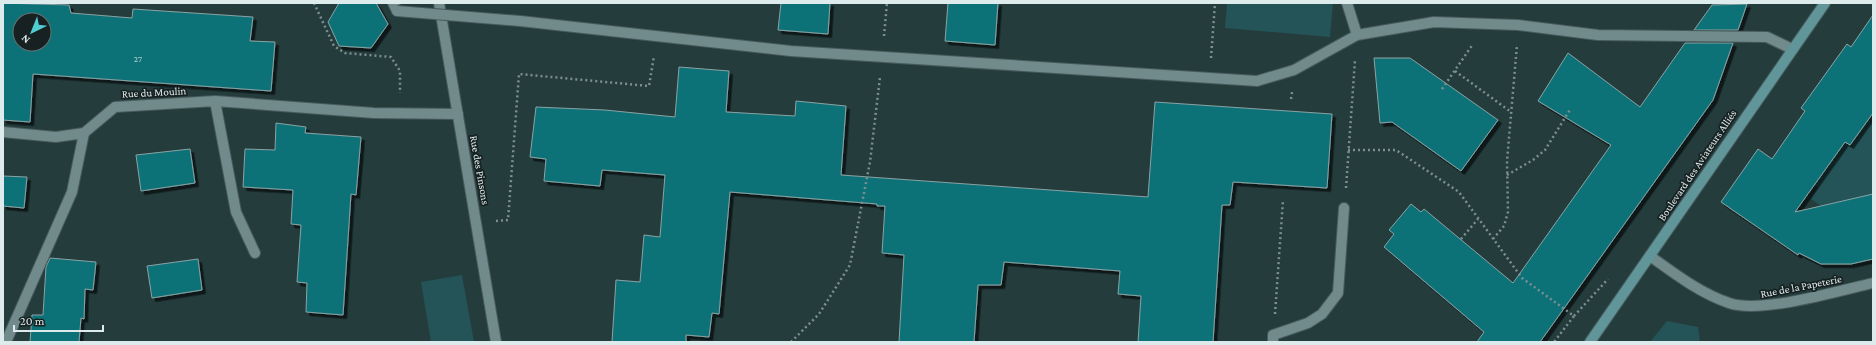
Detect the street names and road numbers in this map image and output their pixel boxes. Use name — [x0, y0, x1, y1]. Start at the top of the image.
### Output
street label: Rue du Moulin — [121, 84, 187, 100]
street label: Boulevard des Aviateurs Alliés — [1655, 107, 1739, 223]
street label: Rue des Pinsons — [468, 134, 492, 206]
street label: Rue de la Papeterie — [1759, 272, 1843, 301]

